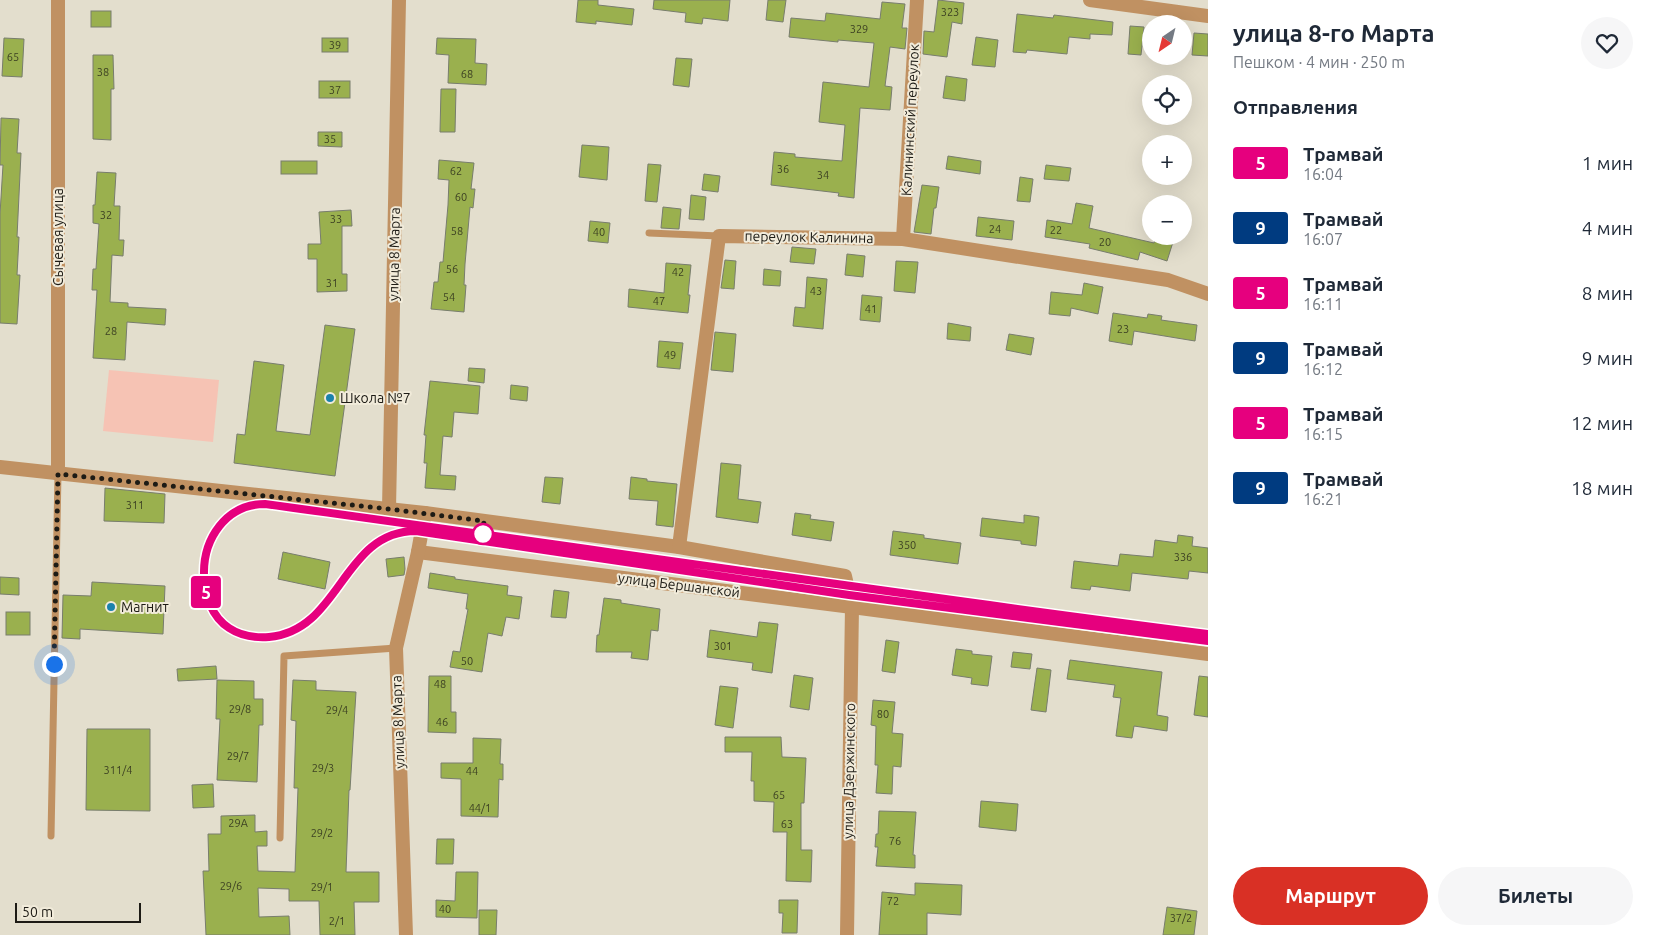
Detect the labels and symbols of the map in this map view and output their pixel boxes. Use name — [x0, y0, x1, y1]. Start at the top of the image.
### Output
house number: 323 — [941, 6, 959, 18]
north arrow — [1142, 15, 1192, 65]
house number: 329 — [850, 23, 868, 35]
house number: 39 — [329, 39, 341, 51]
street label: Калининский переулок — [898, 44, 922, 196]
house number: 65 — [7, 51, 19, 63]
house number: 38 — [97, 66, 109, 78]
house number: 68 — [461, 68, 473, 80]
house number: 37 — [329, 84, 341, 96]
house number: 35 — [324, 133, 336, 145]
house number: 36 — [777, 163, 789, 175]
house number: 62 — [450, 165, 462, 177]
house number: 34 — [817, 169, 829, 181]
street label: Сычевая улица — [50, 188, 66, 286]
house number: 60 — [455, 191, 467, 203]
street label: улица 8 Марта — [385, 207, 403, 301]
house number: 32 — [100, 209, 112, 221]
house number: 33 — [330, 213, 342, 225]
house number: 24 — [989, 223, 1001, 235]
house number: 22 — [1050, 224, 1062, 236]
house number: 58 — [451, 225, 463, 237]
house number: 40 — [593, 226, 605, 238]
street label: переулок Калинина — [744, 228, 874, 246]
house number: 20 — [1099, 236, 1111, 248]
house number: 56 — [446, 263, 458, 275]
house number: 42 — [672, 266, 684, 278]
house number: 31 — [326, 277, 338, 289]
house number: 43 — [810, 285, 822, 297]
house number: 54 — [443, 291, 455, 303]
house number: 47 — [653, 295, 665, 307]
house number: 41 — [865, 303, 877, 315]
house number: 23 — [1117, 323, 1129, 335]
house number: 28 — [105, 325, 117, 337]
house number: 49 — [664, 349, 676, 361]
place label: Школа №7 — [340, 390, 411, 406]
marker: Школа №7 — [324, 392, 336, 404]
house number: 311 — [126, 499, 144, 511]
unlabelled marker — [472, 523, 494, 545]
house number: 350 — [898, 539, 916, 551]
house number: 336 — [1174, 551, 1192, 563]
street label: улица Бершанской — [617, 570, 741, 600]
line badge: 5 — [190, 576, 222, 608]
place label: Магнит — [121, 599, 169, 615]
marker: Магнит — [105, 601, 117, 613]
house number: 301 — [714, 640, 732, 652]
your location — [42, 652, 67, 677]
house number: 50 — [461, 655, 473, 667]
street label: улица 8 Марта — [388, 675, 408, 769]
house number: 48 — [434, 678, 446, 690]
house number: 29/8 — [229, 703, 251, 715]
street label: улица Дзержинского — [840, 703, 858, 839]
house number: 29/4 — [326, 704, 348, 716]
house number: 80 — [877, 708, 889, 720]
house number: 46 — [436, 716, 448, 728]
house number: 29/7 — [227, 750, 249, 762]
house number: 29/3 — [312, 762, 334, 774]
house number: 311/4 — [104, 764, 132, 776]
house number: 44 — [466, 765, 478, 777]
house number: 65 — [773, 789, 785, 801]
house number: 44/1 — [469, 802, 491, 814]
house number: 29А — [228, 817, 249, 829]
house number: 63 — [781, 818, 793, 830]
house number: 29/2 — [311, 827, 333, 839]
house number: 76 — [889, 835, 901, 847]
house number: 29/6 — [220, 880, 242, 892]
house number: 29/1 — [311, 881, 333, 893]
house number: 72 — [887, 895, 899, 907]
scale bar — [15, 900, 141, 923]
house number: 40 — [439, 903, 451, 915]
house number: 37/2 — [1170, 912, 1192, 924]
house number: 2/1 — [329, 915, 345, 927]

